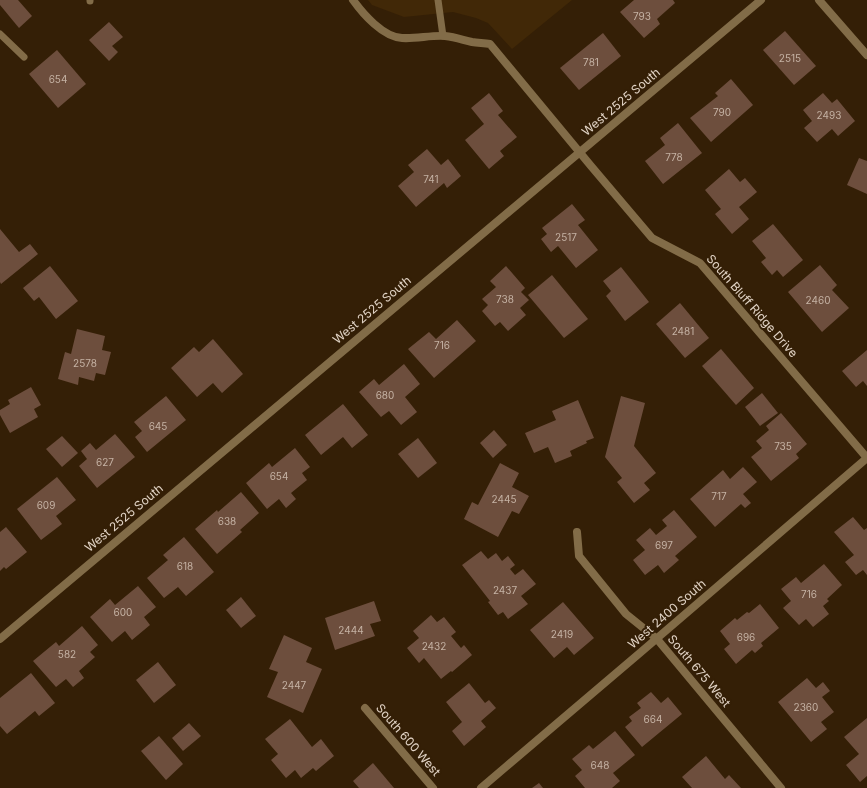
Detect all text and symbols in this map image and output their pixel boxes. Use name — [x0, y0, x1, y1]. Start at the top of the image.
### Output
house number: 793 — [633, 10, 651, 22]
house number: 2515 — [779, 52, 801, 64]
house number: 781 — [583, 56, 599, 68]
street label: West 2525 South — [579, 65, 663, 139]
house number: 654 — [49, 73, 67, 85]
house number: 790 — [713, 106, 731, 118]
house number: 2493 — [817, 109, 841, 121]
house number: 778 — [665, 151, 683, 163]
house number: 741 — [423, 173, 439, 185]
house number: 2517 — [555, 231, 577, 243]
street label: South Bluff Ridge Drive — [704, 251, 801, 360]
street label: West 2525 South — [330, 273, 414, 347]
house number: 738 — [496, 293, 514, 305]
house number: 2460 — [806, 294, 830, 306]
house number: 2481 — [672, 325, 694, 337]
house number: 716 — [434, 339, 450, 351]
house number: 2578 — [73, 357, 97, 369]
house number: 680 — [376, 389, 394, 401]
house number: 645 — [149, 420, 167, 432]
house number: 735 — [774, 440, 792, 452]
house number: 627 — [96, 456, 114, 468]
house number: 654 — [270, 470, 288, 482]
street label: West 2525 South — [82, 481, 166, 555]
house number: 717 — [711, 490, 727, 502]
house number: 2445 — [492, 493, 516, 505]
house number: 609 — [37, 499, 55, 511]
house number: 638 — [218, 515, 236, 527]
house number: 697 — [655, 539, 673, 551]
house number: 618 — [177, 560, 193, 572]
street label: West 2400 South — [625, 576, 709, 652]
house number: 2437 — [493, 584, 517, 596]
house number: 716 — [801, 588, 817, 600]
house number: 600 — [114, 606, 132, 618]
house number: 2444 — [338, 624, 364, 636]
house number: 2419 — [551, 628, 573, 640]
house number: 696 — [737, 631, 755, 643]
street label: South 675 West — [665, 632, 734, 710]
house number: 2432 — [422, 640, 446, 652]
house number: 582 — [58, 648, 76, 660]
house number: 2447 — [282, 679, 307, 691]
street label: South 600 West — [373, 700, 444, 779]
house number: 2360 — [794, 701, 818, 713]
house number: 664 — [644, 713, 662, 725]
house number: 648 — [591, 759, 609, 771]

